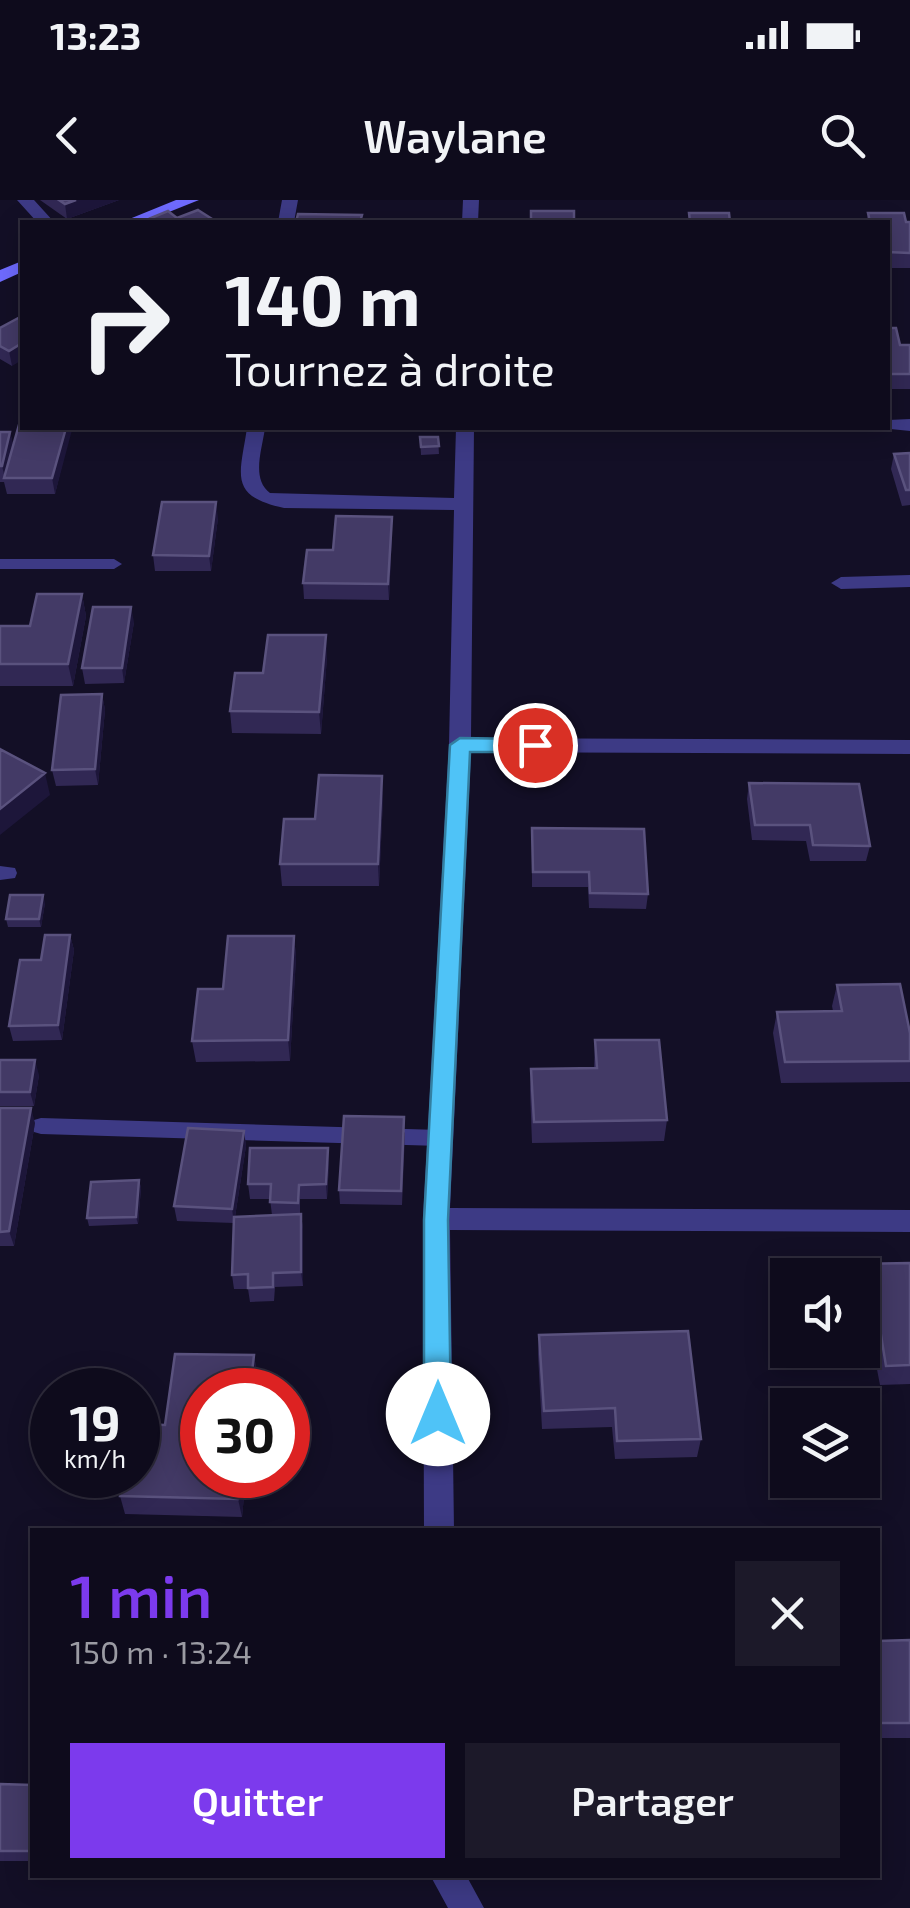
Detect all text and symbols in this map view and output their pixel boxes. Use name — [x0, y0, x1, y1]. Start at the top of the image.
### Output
text: 13:23 — [50, 12, 141, 58]
icon: back — [40, 108, 95, 163]
text: Waylane — [363, 108, 547, 162]
icon: search — [815, 108, 870, 163]
text: 140 m — [225, 256, 421, 340]
icon: right — [60, 260, 190, 390]
text: Tournez à droite — [225, 341, 555, 395]
pin — [493, 703, 578, 788]
icon: arrive — [508, 718, 563, 773]
map controls — [770, 1258, 880, 1498]
button: sound — [770, 1258, 880, 1368]
position arrow — [386, 1362, 490, 1466]
speed limit sign: 30 — [180, 1368, 310, 1498]
button: layers — [770, 1388, 880, 1498]
text: 19 — [69, 1391, 121, 1451]
text: km/h — [64, 1443, 126, 1473]
text: 1 min — [70, 1558, 212, 1630]
button: close — [735, 1561, 840, 1666]
text: 150 m · 13:24 — [70, 1632, 252, 1670]
button: Quitter — [70, 1743, 445, 1858]
button: Partager — [465, 1743, 840, 1858]

